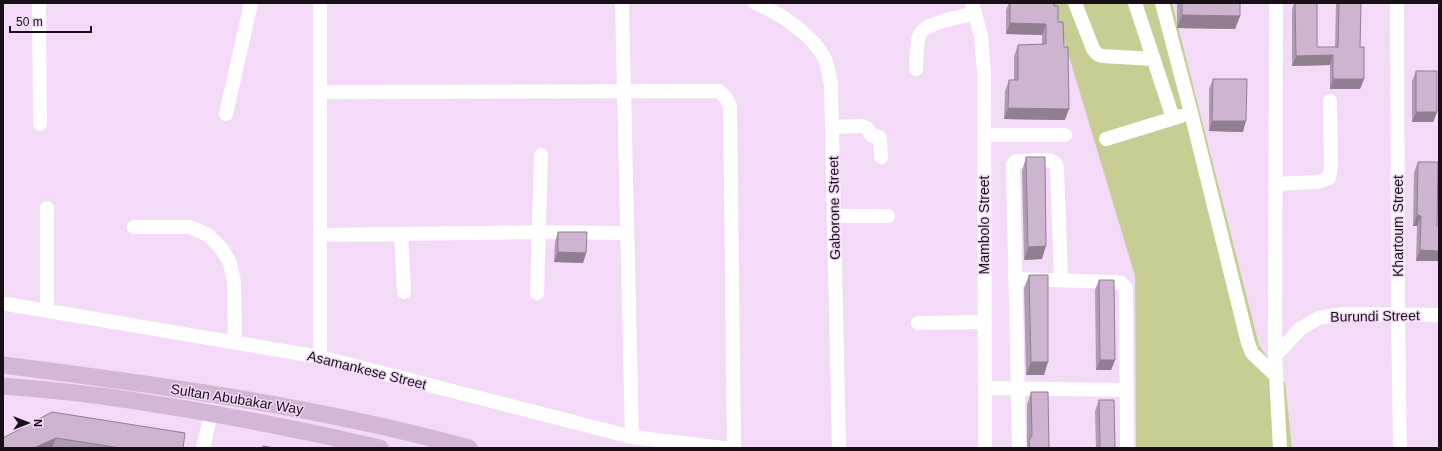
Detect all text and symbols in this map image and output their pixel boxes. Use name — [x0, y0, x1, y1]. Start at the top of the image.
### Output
scale bar — [10, 8, 91, 34]
text: 50 m — [16, 15, 43, 29]
street label: Gaborone Street — [825, 156, 843, 260]
street label: Mambolo Street — [976, 175, 992, 274]
street label: Khartoum Street — [1390, 175, 1406, 277]
street label: Burundi Street — [1330, 307, 1420, 325]
street label: Asamankese Street — [306, 347, 428, 393]
street label: Sultan Abubakar Way — [170, 381, 304, 417]
north arrow — [8, 403, 48, 443]
text: N — [32, 419, 44, 427]

